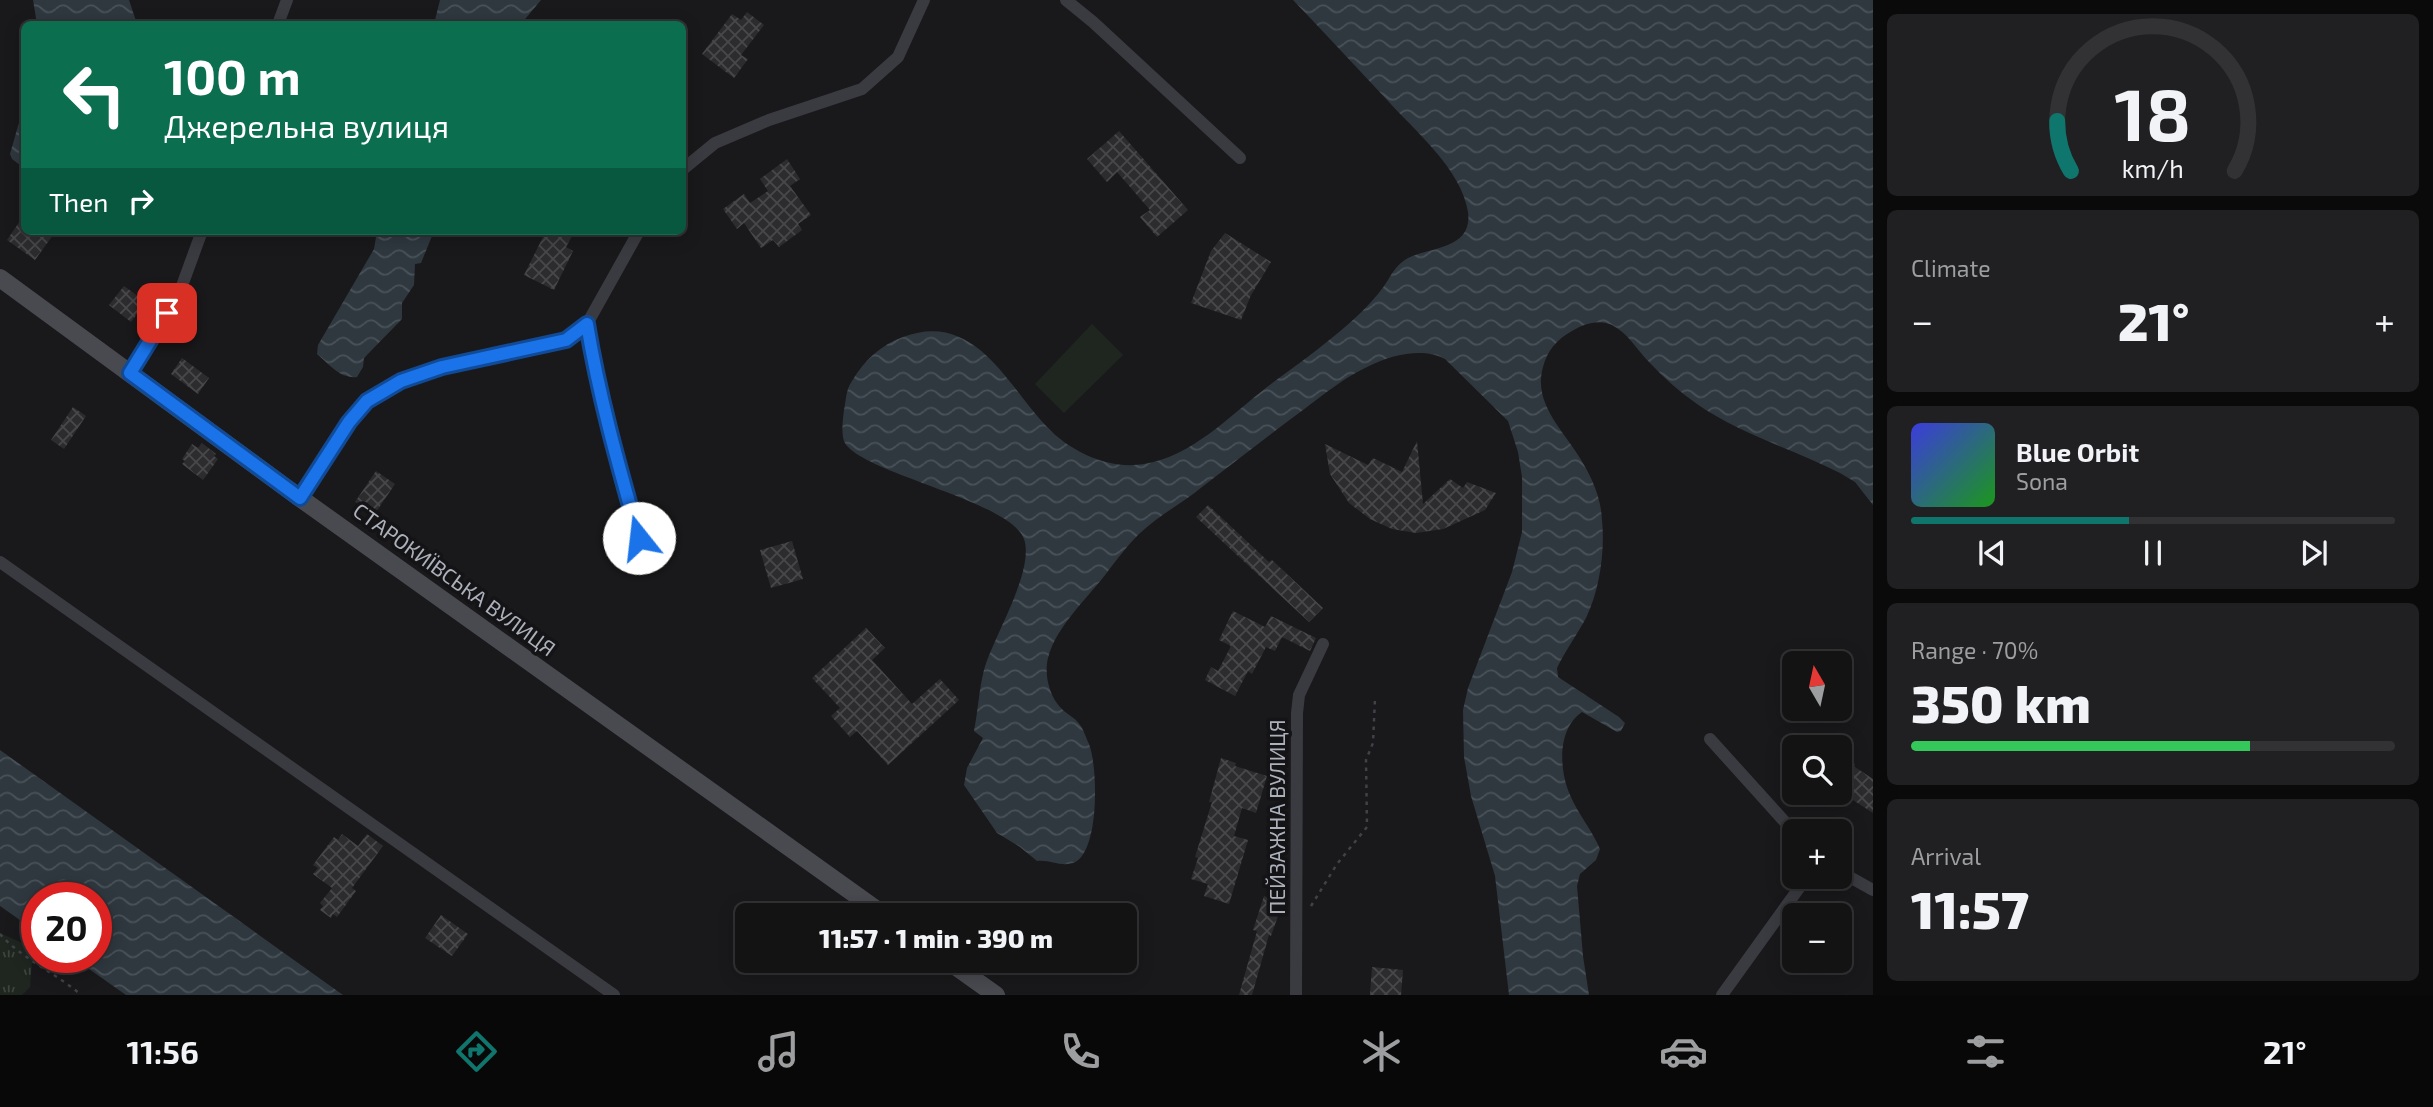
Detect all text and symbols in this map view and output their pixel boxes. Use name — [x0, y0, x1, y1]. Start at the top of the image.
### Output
text: 100 m — [164, 46, 301, 105]
icon: left — [49, 49, 140, 140]
text: 18 — [2115, 68, 2191, 156]
text: Джерельна вулиця — [164, 106, 449, 144]
text: km/h — [2122, 153, 2184, 183]
icon: right — [122, 182, 160, 220]
text: Then — [49, 186, 108, 217]
text: Climate — [1911, 254, 1991, 282]
pin — [137, 283, 197, 343]
text: 21° — [2118, 289, 2189, 351]
icon: arrive — [148, 294, 186, 332]
text: − — [1911, 297, 1933, 343]
text: + — [2374, 297, 2395, 343]
text: Blue Orbit — [2016, 436, 2139, 467]
text: Sona — [2016, 467, 2068, 495]
street label: СТАРОКИЇВСЬКА ВУЛИЦЯ — [349, 497, 561, 660]
position arrow — [602, 501, 676, 575]
icon: previous — [1973, 534, 2011, 572]
icon: pause — [2134, 534, 2172, 572]
icon: next — [2295, 534, 2333, 572]
text: Range · 70% — [1911, 636, 2038, 664]
north arrow — [1782, 651, 1852, 721]
map controls — [1782, 651, 1852, 973]
text: 350 km — [1911, 671, 2091, 733]
street label: ПЕЙЗАЖНА ВУЛИЦЯ — [1264, 719, 1289, 915]
button: search — [1782, 735, 1852, 805]
button: + — [1782, 819, 1852, 889]
text: Arrival — [1911, 842, 1981, 870]
text: 11:57 — [1911, 877, 2029, 939]
speed limit sign: 20 — [21, 882, 112, 973]
button: − — [1782, 903, 1852, 973]
text: 11:57 · 1 min · 390 m — [819, 922, 1053, 953]
icon: directions — [452, 1027, 501, 1076]
icon: music — [754, 1027, 803, 1076]
icon: phone — [1056, 1027, 1105, 1076]
icon: climate — [1357, 1027, 1406, 1076]
icon: car — [1659, 1027, 1708, 1076]
icon: filters — [1961, 1027, 2010, 1076]
text: 11:56 — [126, 1032, 199, 1070]
text: 21° — [2263, 1032, 2307, 1070]

